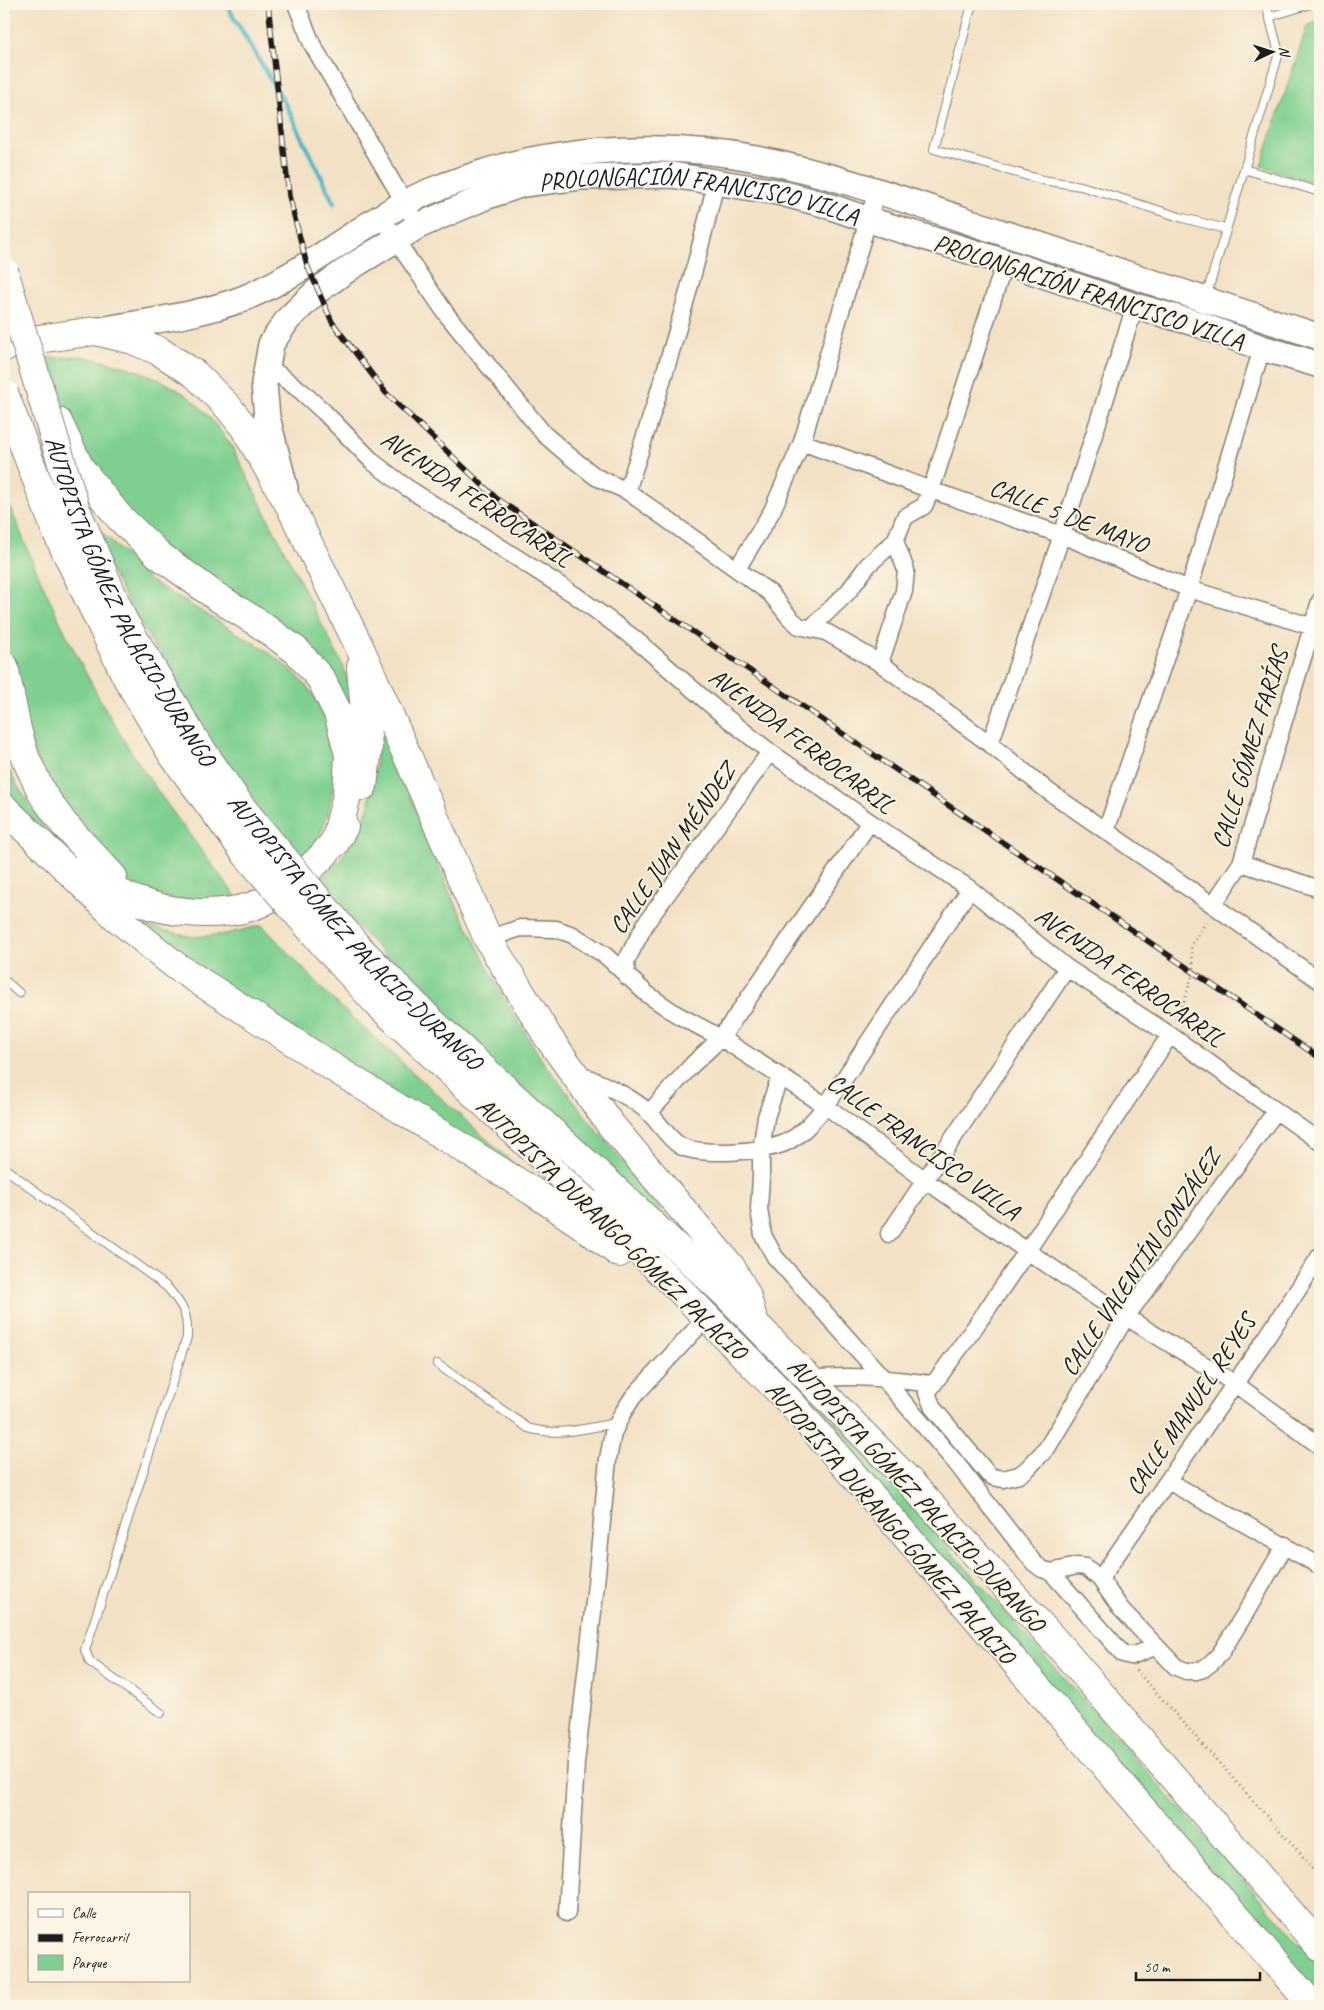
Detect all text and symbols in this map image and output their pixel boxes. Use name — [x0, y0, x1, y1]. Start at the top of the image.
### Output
north arrow — [1246, 28, 1296, 78]
text: N — [1276, 46, 1293, 58]
street label: PROLONGACIÓN FRANCISCO VILLA — [537, 160, 863, 232]
street label: PROLONGACIÓN FRANCISCO VILLA — [929, 227, 1248, 357]
street label: AVENIDA FERROCARRIL — [375, 423, 579, 575]
street label: AUTOPISTA GÓMEZ PALACIO-DURANGO — [38, 433, 224, 775]
street label: CALLE 5 DE MAYO — [985, 471, 1155, 562]
street label: CALLE GÓMEZ FARÍAS — [1204, 640, 1297, 852]
street label: AVENIDA FERROCARRIL — [702, 661, 901, 822]
street label: CALLE JUAN MÉNDEZ — [602, 754, 746, 940]
street label: AUTOPISTA GÓMEZ PALACIO-DURANGO — [220, 788, 491, 1079]
street label: AVENIDA FERROCARRIL — [1029, 900, 1231, 1055]
street label: CALLE FRANCISCO VILLA — [821, 1066, 1027, 1228]
street label: AUTOPISTA DURANGO-GÓMEZ PALACIO — [469, 1091, 755, 1369]
street label: CALLE VALENTÍN GONZÁLEZ — [1053, 1140, 1231, 1382]
street label: CALLE MANUEL REYES — [1118, 1305, 1265, 1501]
street label: AUTOPISTA GÓMEZ PALACIO-DURANGO — [781, 1351, 1054, 1640]
street label: AUTOPISTA DURANGO-GÓMEZ PALACIO — [759, 1375, 1024, 1673]
legend — [28, 1892, 190, 1982]
text: Calle — [72, 1904, 97, 1923]
text: Ferrocarril — [72, 1928, 130, 1947]
scale bar — [1136, 1950, 1260, 1982]
text: Parque — [72, 1954, 108, 1973]
text: 50 m — [1144, 1958, 1171, 1977]

